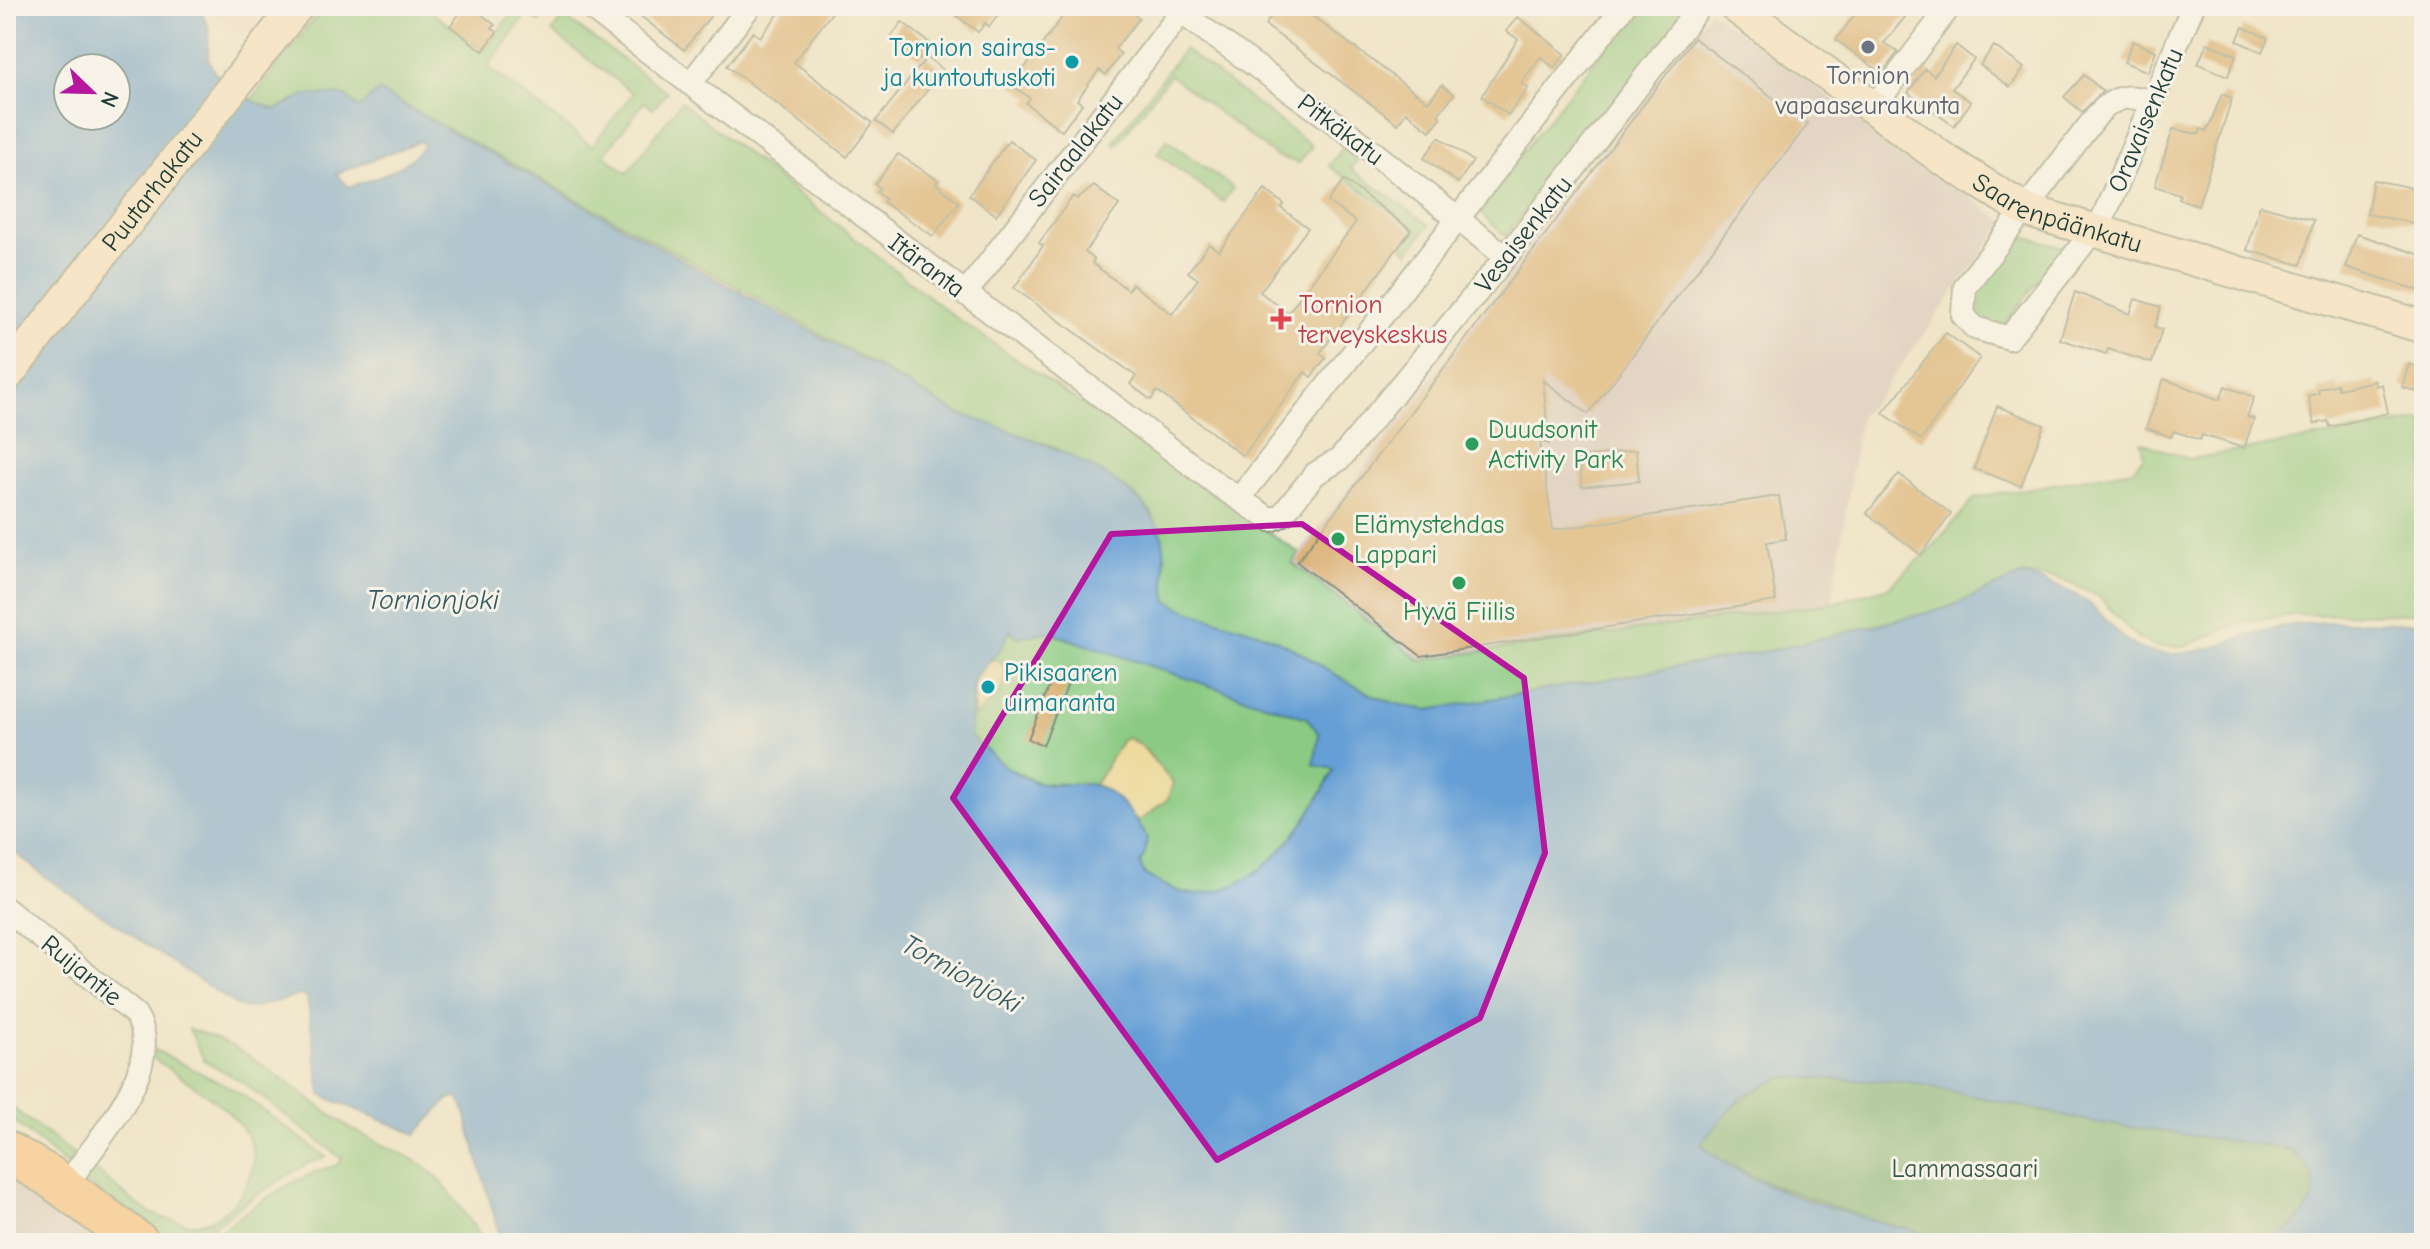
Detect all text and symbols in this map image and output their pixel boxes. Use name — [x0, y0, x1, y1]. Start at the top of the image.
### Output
place label: Tornion sairas- ja kuntoutuskoti — [880, 33, 1056, 93]
marker: Tornion vapaaseurakunta — [1859, 38, 1877, 56]
street label: Oravaisenkatu — [2102, 44, 2190, 197]
north arrow — [52, 52, 132, 132]
marker: Tornion sairas- ja kuntoutuskoti — [1063, 53, 1081, 71]
place label: Tornion vapaaseurakunta — [1774, 61, 1961, 121]
text: N — [95, 88, 124, 111]
street label: Sairaalakatu — [1022, 88, 1129, 213]
street label: Pitkäkatu — [1292, 88, 1389, 172]
street label: Puutarhakatu — [96, 125, 209, 257]
street label: Saarenpäänkatu — [1967, 167, 2145, 259]
street label: Vesaisenkatu — [1469, 170, 1579, 299]
street label: Itäranta — [882, 227, 971, 304]
place label: Tornion terveyskeskus — [1297, 290, 1447, 350]
marker: Tornion terveyskeskus — [1270, 308, 1292, 330]
place label: Duudsonit Activity Park — [1488, 415, 1624, 475]
marker: Duudsonit Activity Park — [1463, 435, 1481, 453]
place label: Elämystehdas Lappari — [1354, 510, 1504, 570]
marker: Elämystehdas Lappari — [1329, 530, 1347, 548]
marker: Hyvä Fiilis — [1450, 574, 1468, 592]
water label: Tornionjoki — [367, 584, 500, 616]
place label: Hyvä Fiilis — [1403, 597, 1515, 627]
place label: Pikisaaren uimaranta — [1004, 658, 1118, 718]
marker: Pikisaaren uimaranta — [979, 678, 997, 696]
water label: Tornionjoki — [896, 928, 1028, 1020]
street label: Ruijantie — [35, 929, 128, 1012]
park label: Lammassaari — [1891, 1154, 2039, 1184]

